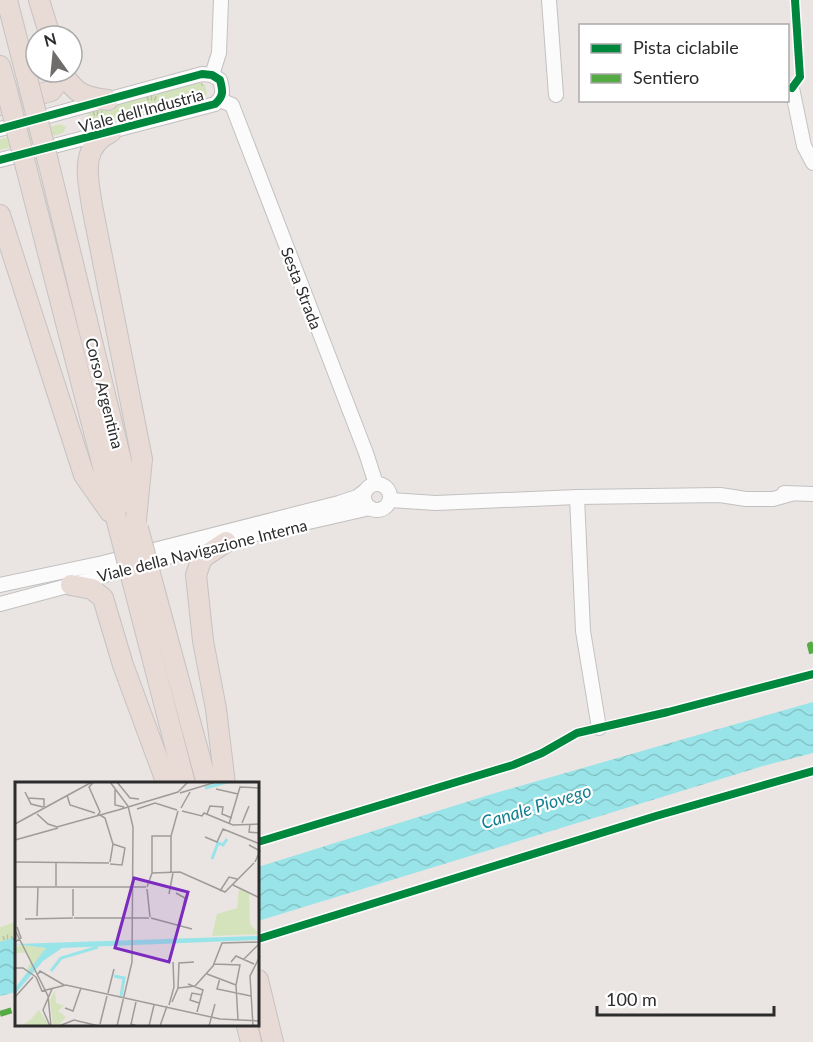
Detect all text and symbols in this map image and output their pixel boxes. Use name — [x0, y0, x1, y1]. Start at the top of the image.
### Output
north arrow — [24, 24, 84, 84]
legend — [579, 24, 789, 102]
text: N — [42, 28, 58, 50]
text: Pista ciclabile — [633, 36, 739, 58]
text: Sentiero — [633, 66, 699, 88]
street label: Viale dell'Industria — [76, 84, 206, 136]
street label: Sesta Strada — [278, 244, 326, 332]
street label: Corso Argentina — [82, 336, 128, 450]
street label: Viale della Navigazione Interna — [95, 515, 309, 585]
water label: Canale Piovego — [478, 779, 594, 833]
inset map — [15, 782, 260, 1027]
scale bar — [597, 979, 774, 1017]
text: 100 m — [606, 988, 657, 1010]

